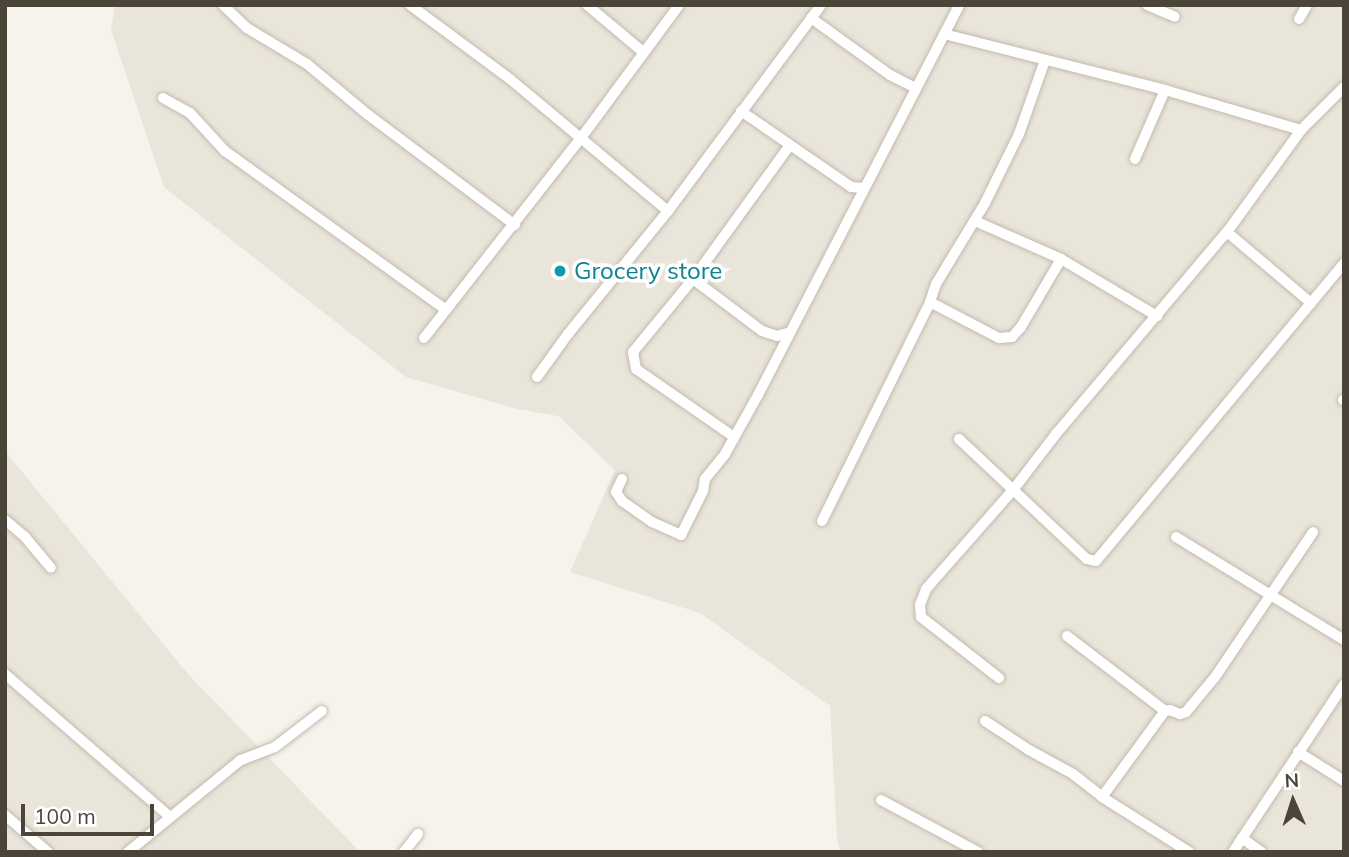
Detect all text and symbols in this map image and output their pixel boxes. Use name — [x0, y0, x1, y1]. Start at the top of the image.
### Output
place label: Grocery store — [574, 257, 722, 285]
marker: Grocery store — [552, 263, 568, 279]
north arrow — [1258, 766, 1328, 836]
text: N — [1284, 768, 1300, 792]
scale bar — [24, 790, 158, 834]
text: 100 m — [34, 803, 96, 829]

